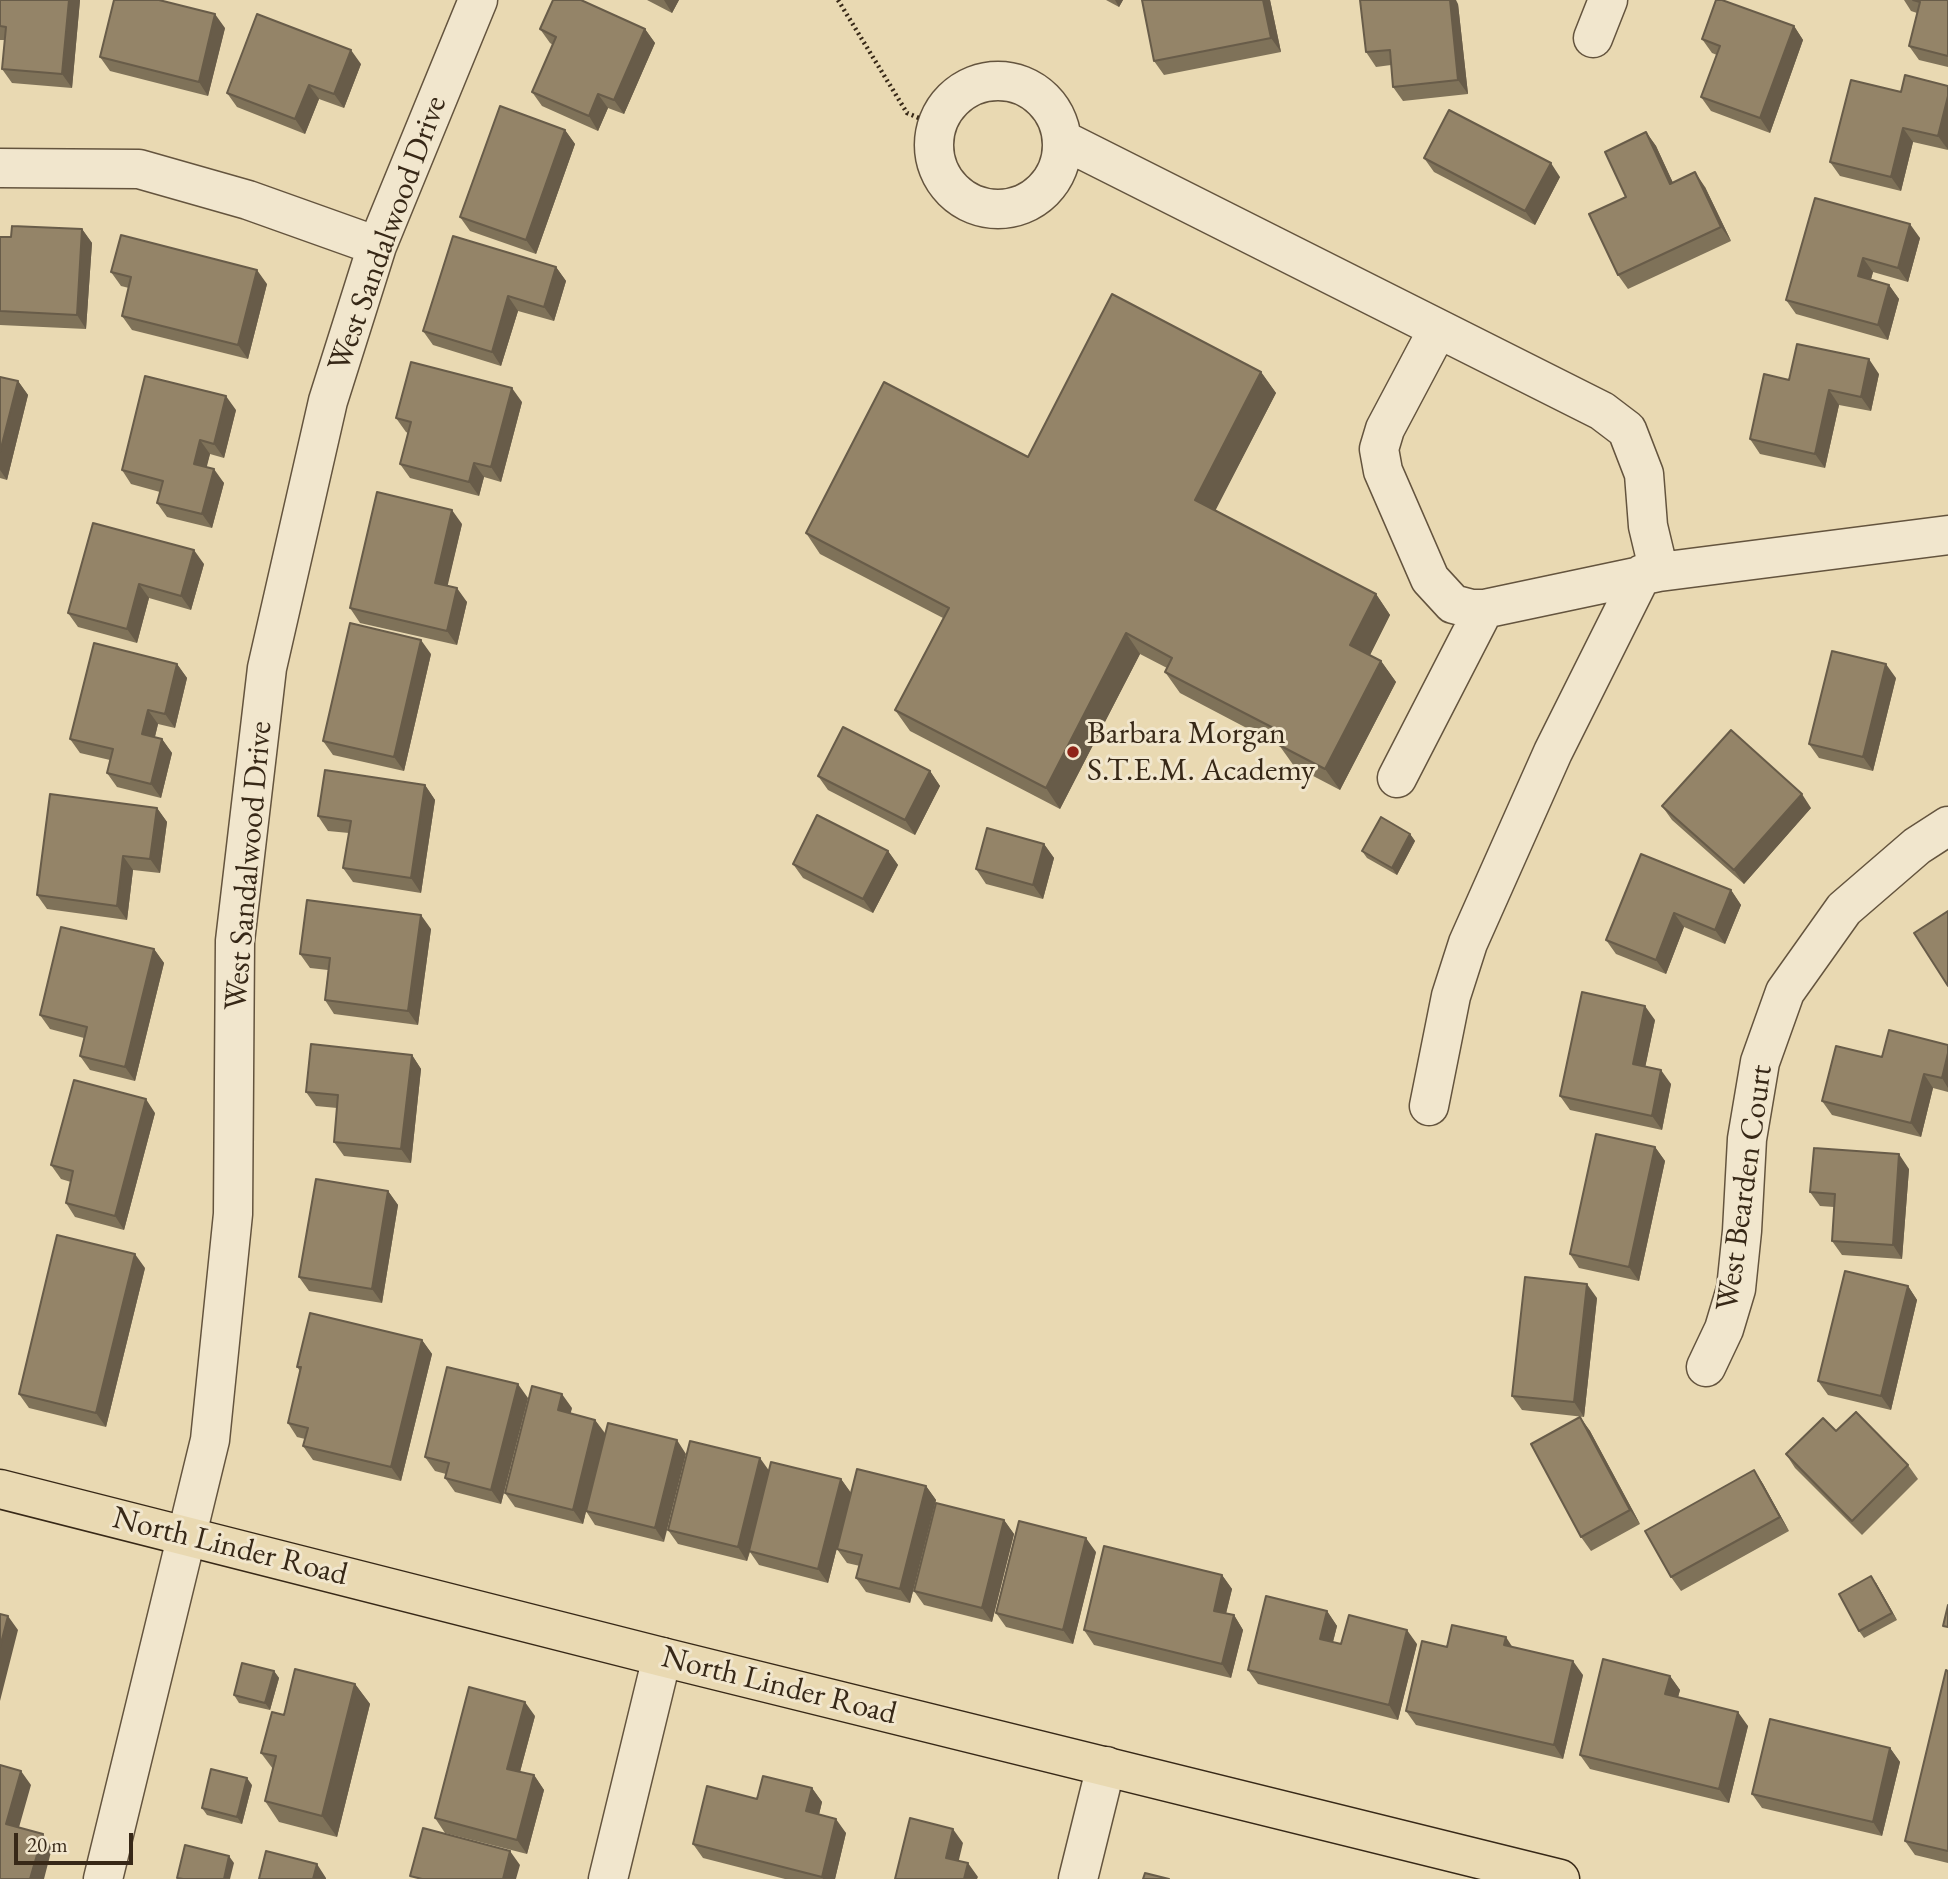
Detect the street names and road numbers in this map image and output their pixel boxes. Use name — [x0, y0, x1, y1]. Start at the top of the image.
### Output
street label: West Sandalwood Drive — [320, 91, 456, 377]
street label: West Sandalwood Drive — [217, 720, 281, 1012]
street label: West Bearden Court — [1709, 1062, 1781, 1314]
street label: North Linder Road — [108, 1499, 352, 1595]
street label: North Linder Road — [657, 1638, 901, 1734]

